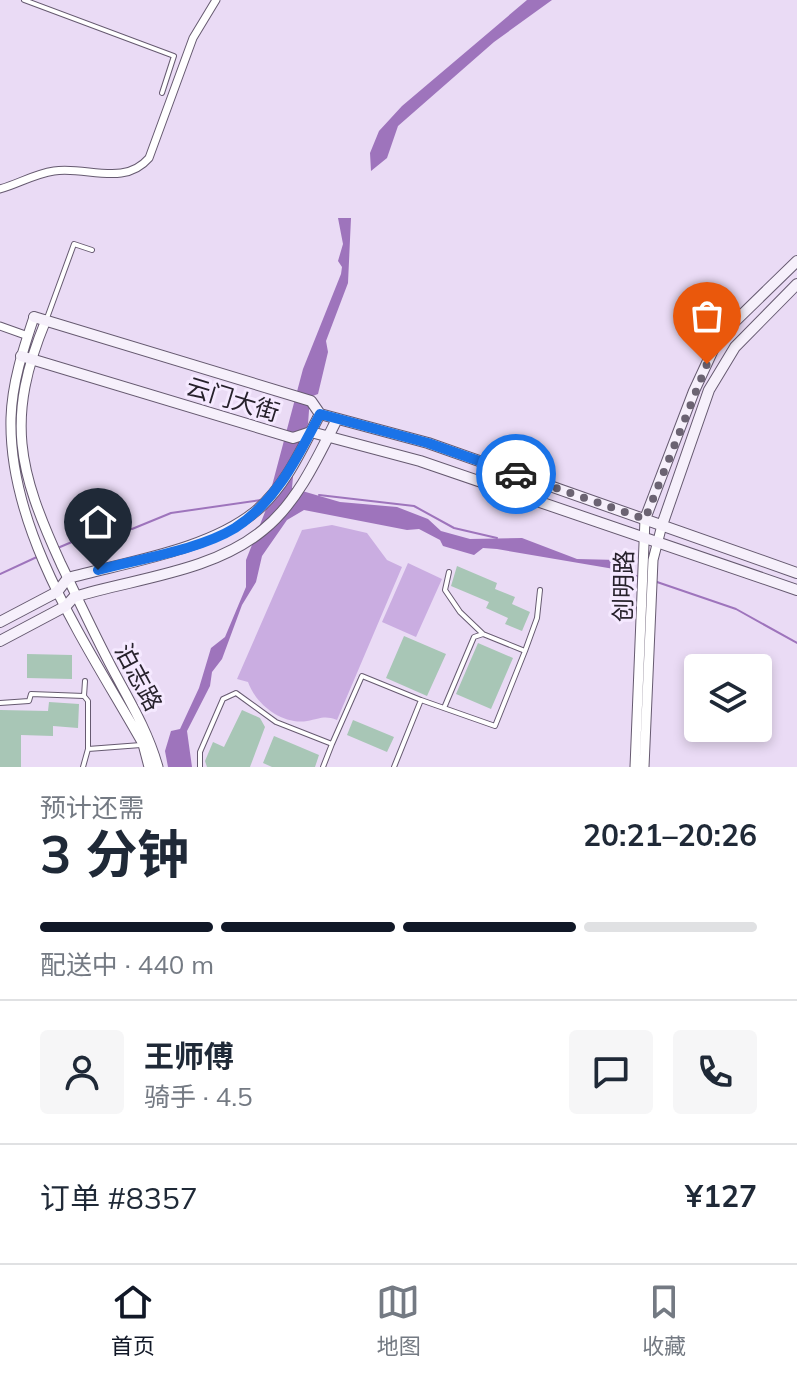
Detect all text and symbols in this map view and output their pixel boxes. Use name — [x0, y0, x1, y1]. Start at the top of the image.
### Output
pin — [673, 282, 741, 364]
icon: bag — [685, 294, 729, 338]
street label: 云门大街 — [183, 371, 283, 427]
courier — [476, 434, 556, 514]
icon: car — [494, 452, 538, 496]
pin — [64, 488, 132, 570]
icon: home — [76, 500, 120, 544]
street label: 创明路 — [607, 550, 639, 622]
street label: 泊志路 — [109, 638, 169, 716]
map controls — [684, 654, 772, 742]
button: layers — [684, 654, 772, 742]
text: 预计还需 — [40, 791, 144, 824]
text: 20:21–20:26 — [583, 816, 757, 854]
text: 3 分钟 — [40, 821, 189, 886]
text: 配送中 · 440 m — [40, 948, 214, 981]
button: person — [40, 1030, 124, 1114]
button: chat — [569, 1030, 653, 1114]
button: phone — [673, 1030, 757, 1114]
text: 王师傅 — [144, 1037, 234, 1075]
text: 骑手 · 4.5 — [144, 1080, 253, 1113]
text: ¥127 — [685, 1177, 757, 1215]
text: 订单 #8357 — [40, 1179, 198, 1217]
tab: 首页 — [111, 1280, 155, 1360]
tab: 地图 — [376, 1280, 420, 1360]
tab: 收藏 — [642, 1280, 686, 1360]

